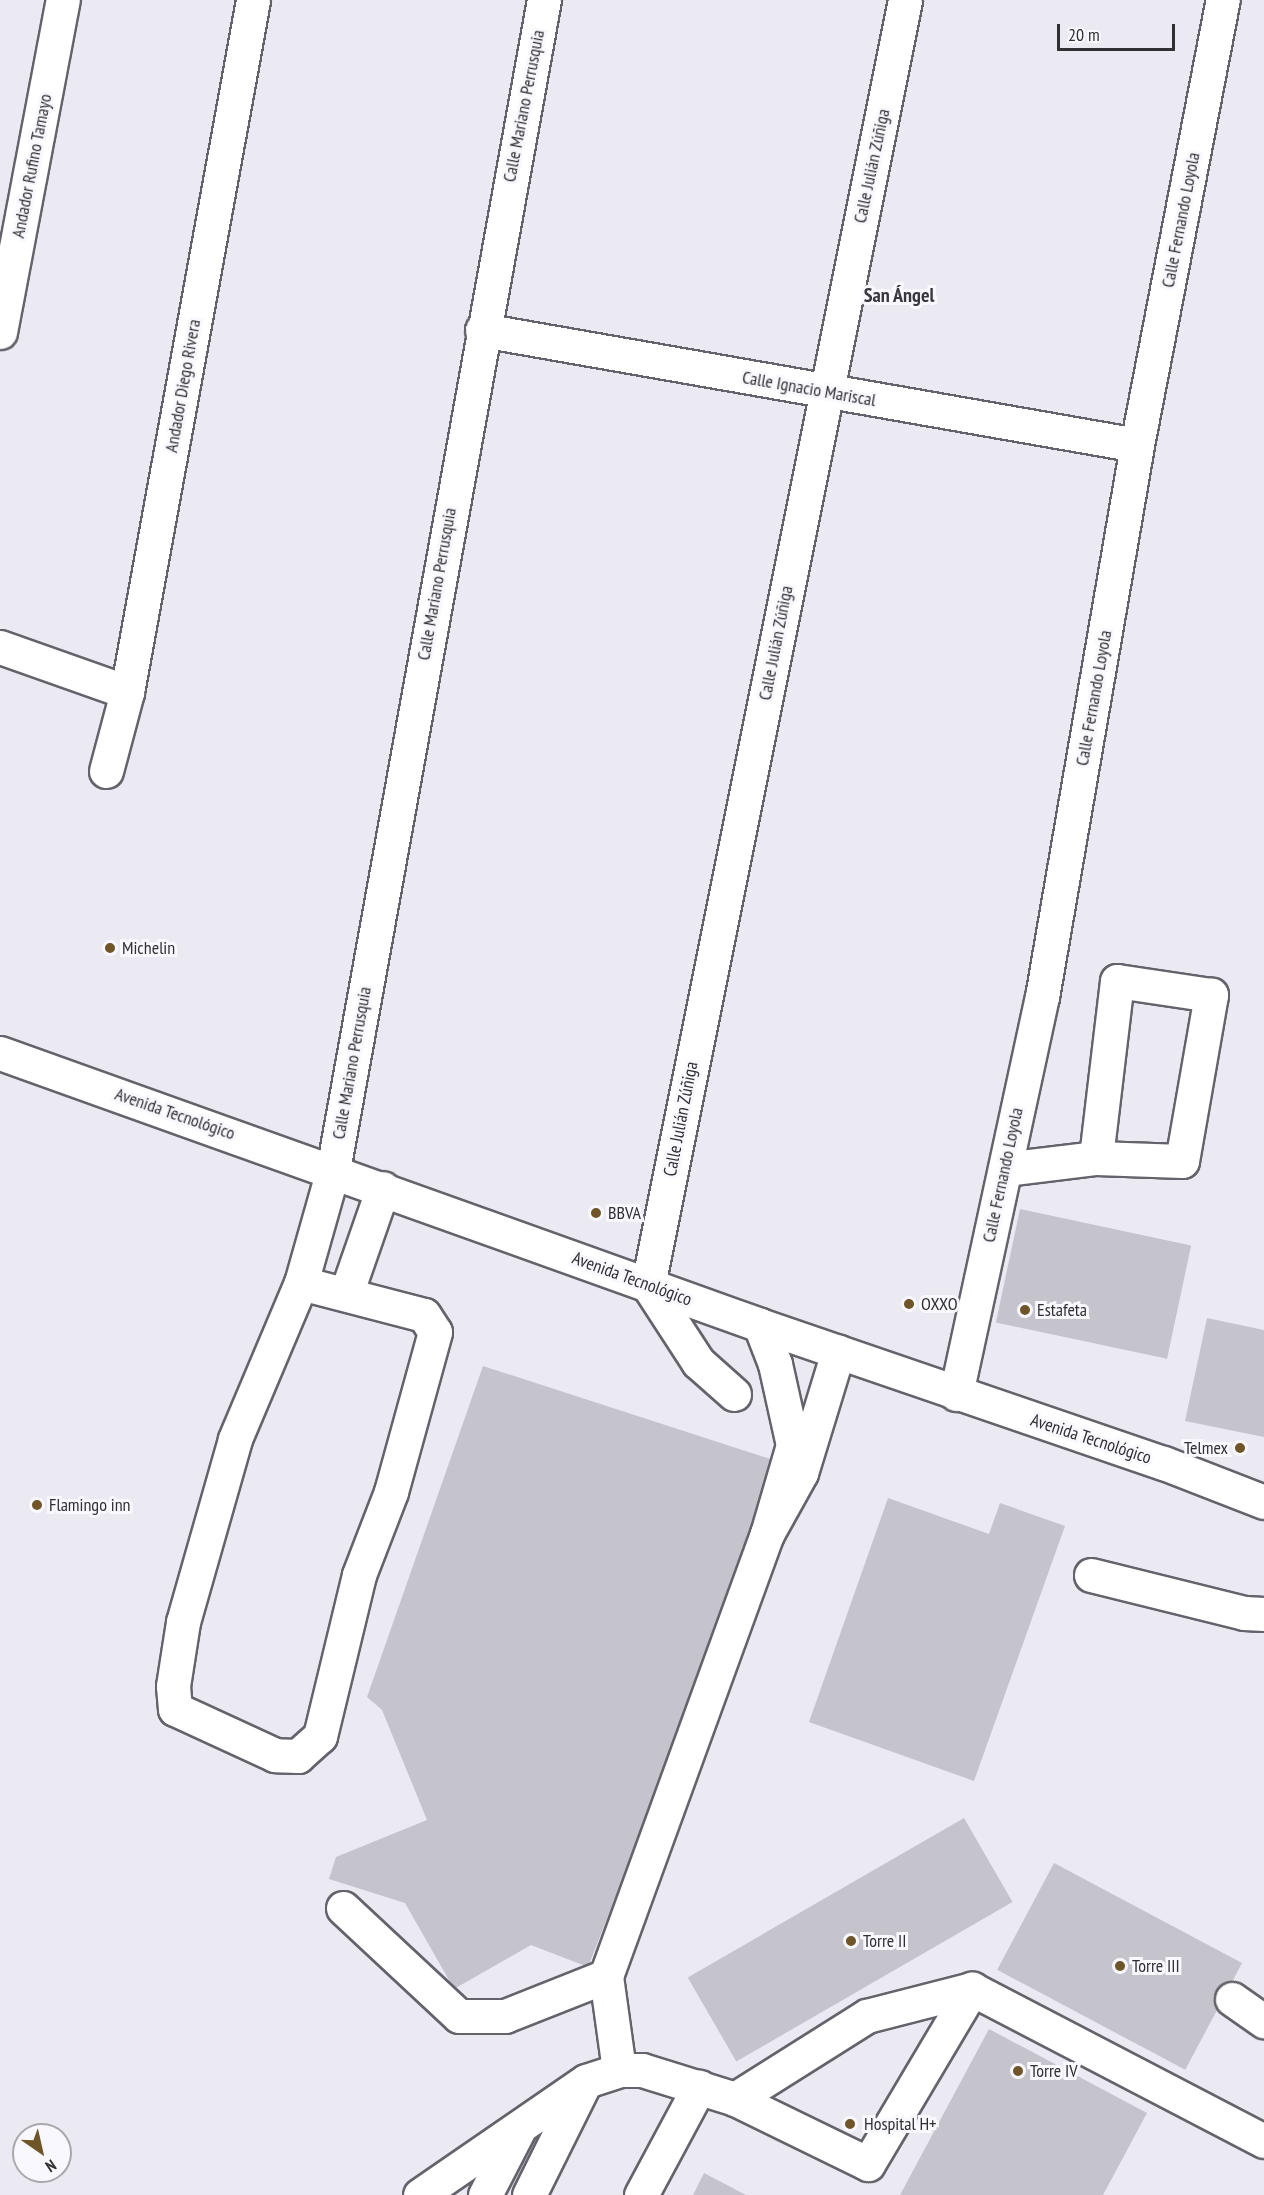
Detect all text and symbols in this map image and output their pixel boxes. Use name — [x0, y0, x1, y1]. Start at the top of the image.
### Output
scale bar — [1060, 12, 1178, 50]
text: 20 m — [1068, 23, 1100, 46]
street label: Calle Mariano Perrusquia — [499, 28, 549, 184]
street label: Andador Rufino Tamayo — [7, 92, 57, 240]
street label: Calle Julián Zúñiga — [849, 107, 895, 225]
street label: Calle Fernando Loyola — [1157, 151, 1205, 289]
district label: San Ángel — [863, 283, 935, 307]
street label: Andador Diego Rivera — [161, 318, 205, 454]
street label: Calle Ignacio Mariscal — [741, 367, 877, 411]
street label: Calle Mariano Perrusquia — [413, 506, 461, 662]
street label: Calle Julián Zúñiga — [754, 584, 798, 702]
street label: Calle Fernando Loyola — [1071, 629, 1117, 767]
place label: Michelin — [122, 937, 175, 959]
marker: Michelin — [103, 941, 117, 955]
street label: Calle Mariano Perrusquia — [328, 985, 376, 1141]
street label: Calle Julián Zúñiga — [659, 1060, 703, 1178]
street label: Avenida Tecnológico — [112, 1083, 238, 1145]
street label: Calle Fernando Loyola — [978, 1106, 1028, 1244]
place label: BBVA — [608, 1202, 641, 1224]
marker: BBVA — [589, 1206, 603, 1220]
street label: Avenida Tecnológico — [569, 1247, 695, 1311]
place label: OXXO — [921, 1293, 958, 1315]
marker: OXXO — [902, 1297, 916, 1311]
place label: Estafeta — [1037, 1299, 1087, 1321]
marker: Estafeta — [1018, 1303, 1032, 1317]
street label: Avenida Tecnológico — [1028, 1409, 1154, 1469]
place label: Telmex — [1184, 1437, 1228, 1459]
marker: Telmex — [1233, 1441, 1247, 1455]
place label: Flamingo inn — [49, 1494, 130, 1516]
marker: Flamingo inn — [30, 1498, 44, 1512]
place label: Torre II — [863, 1930, 906, 1952]
marker: Torre II — [844, 1934, 858, 1948]
place label: Torre III — [1132, 1955, 1180, 1977]
marker: Torre III — [1113, 1959, 1127, 1973]
place label: Torre IV — [1030, 2060, 1078, 2082]
marker: Torre IV — [1011, 2064, 1025, 2078]
place label: Hospital H+ — [864, 2113, 937, 2135]
marker: Hospital H+ — [841, 2115, 859, 2133]
north arrow — [12, 2123, 72, 2183]
text: N — [42, 2156, 60, 2177]

